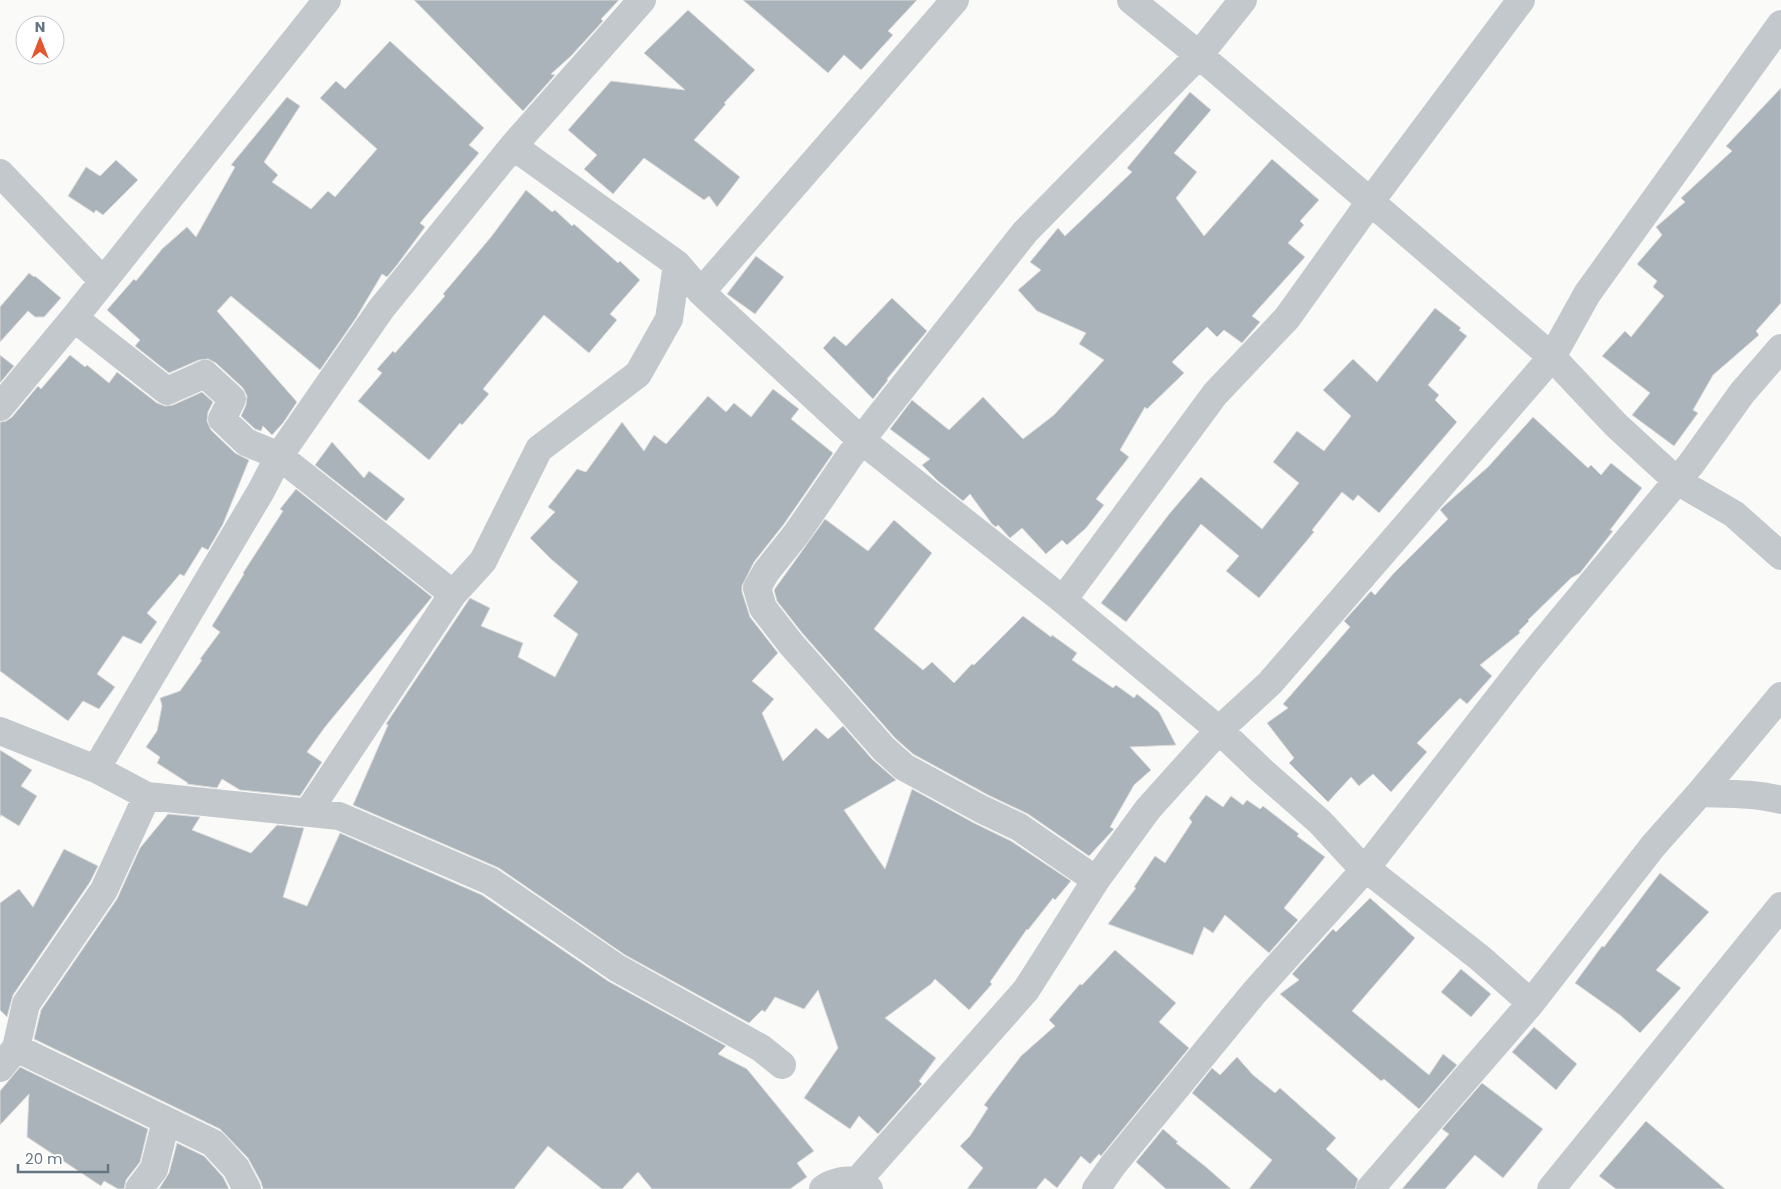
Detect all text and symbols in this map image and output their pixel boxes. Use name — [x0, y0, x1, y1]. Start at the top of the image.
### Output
north arrow — [15, 15, 65, 65]
text: N — [35, 17, 45, 37]
scale bar — [18, 1142, 108, 1174]
text: 20 m — [25, 1148, 63, 1169]

